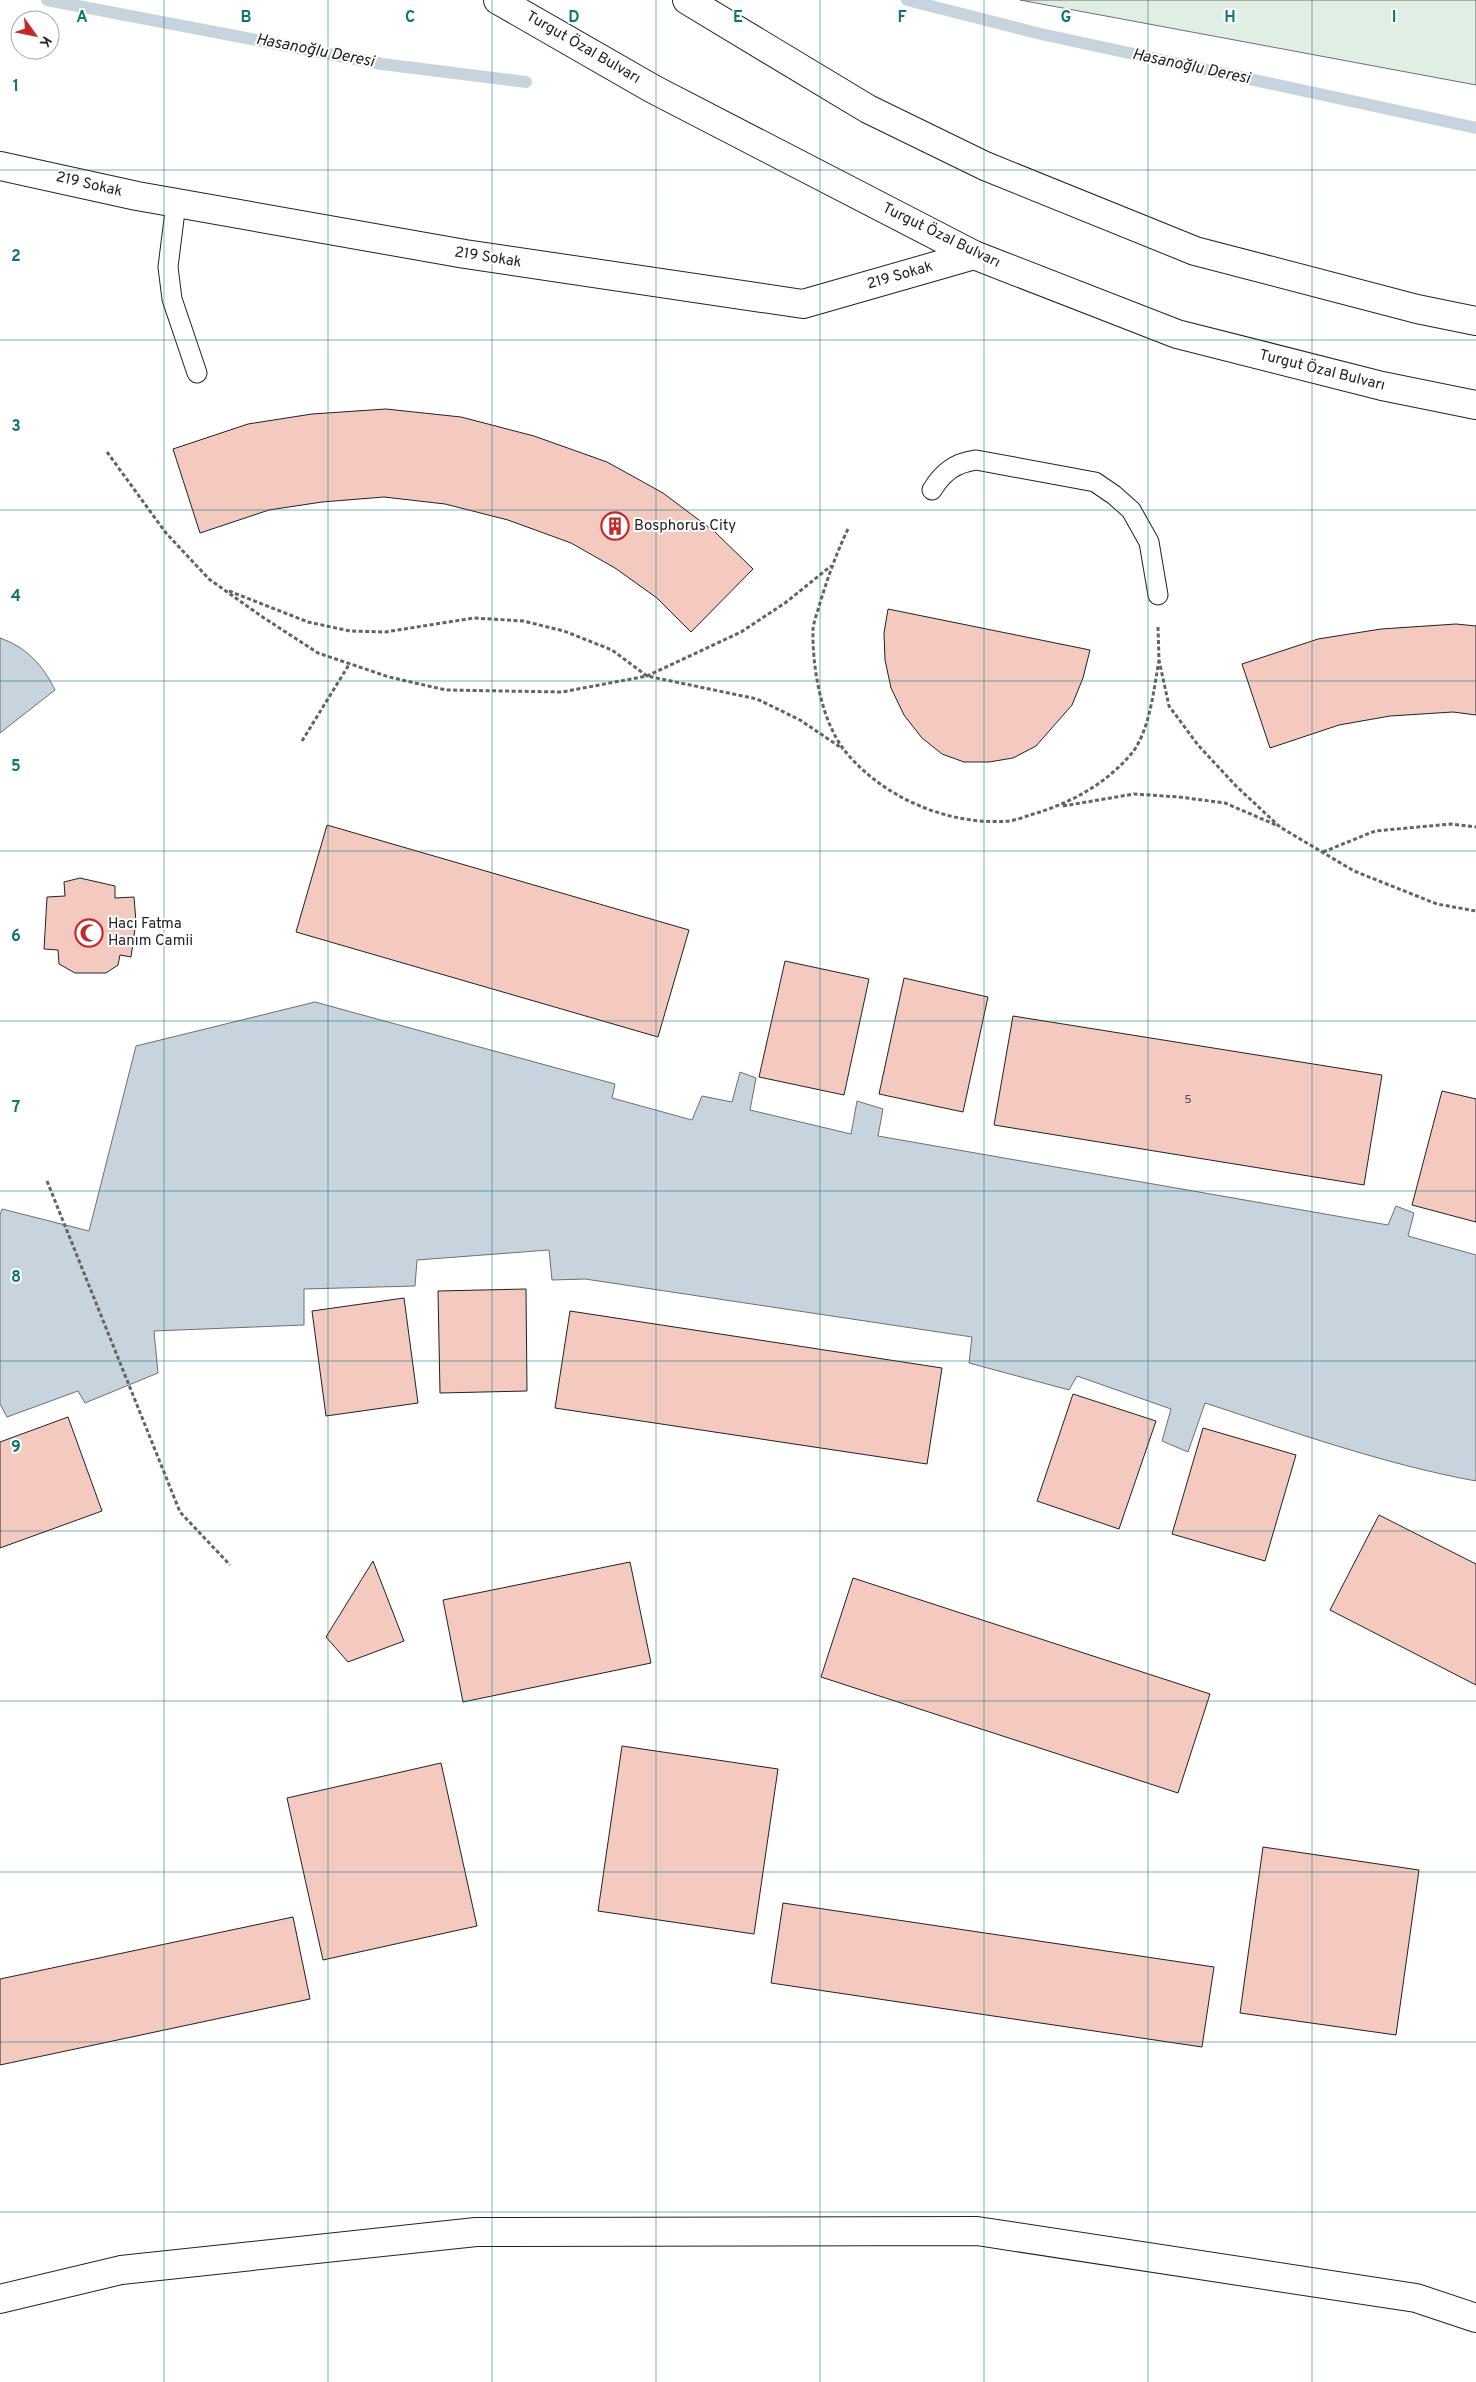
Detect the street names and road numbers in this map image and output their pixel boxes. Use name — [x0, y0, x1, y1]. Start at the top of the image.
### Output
street label: Turgut Özal Bulvarı — [522, 7, 644, 89]
street label: 219 Sokak — [54, 168, 124, 202]
street label: Turgut Özal Bulvarı — [879, 198, 1004, 273]
street label: 219 Sokak — [453, 243, 523, 273]
street label: 219 Sokak — [865, 258, 935, 294]
street label: Turgut Özal Bulvarı — [1257, 345, 1387, 396]

